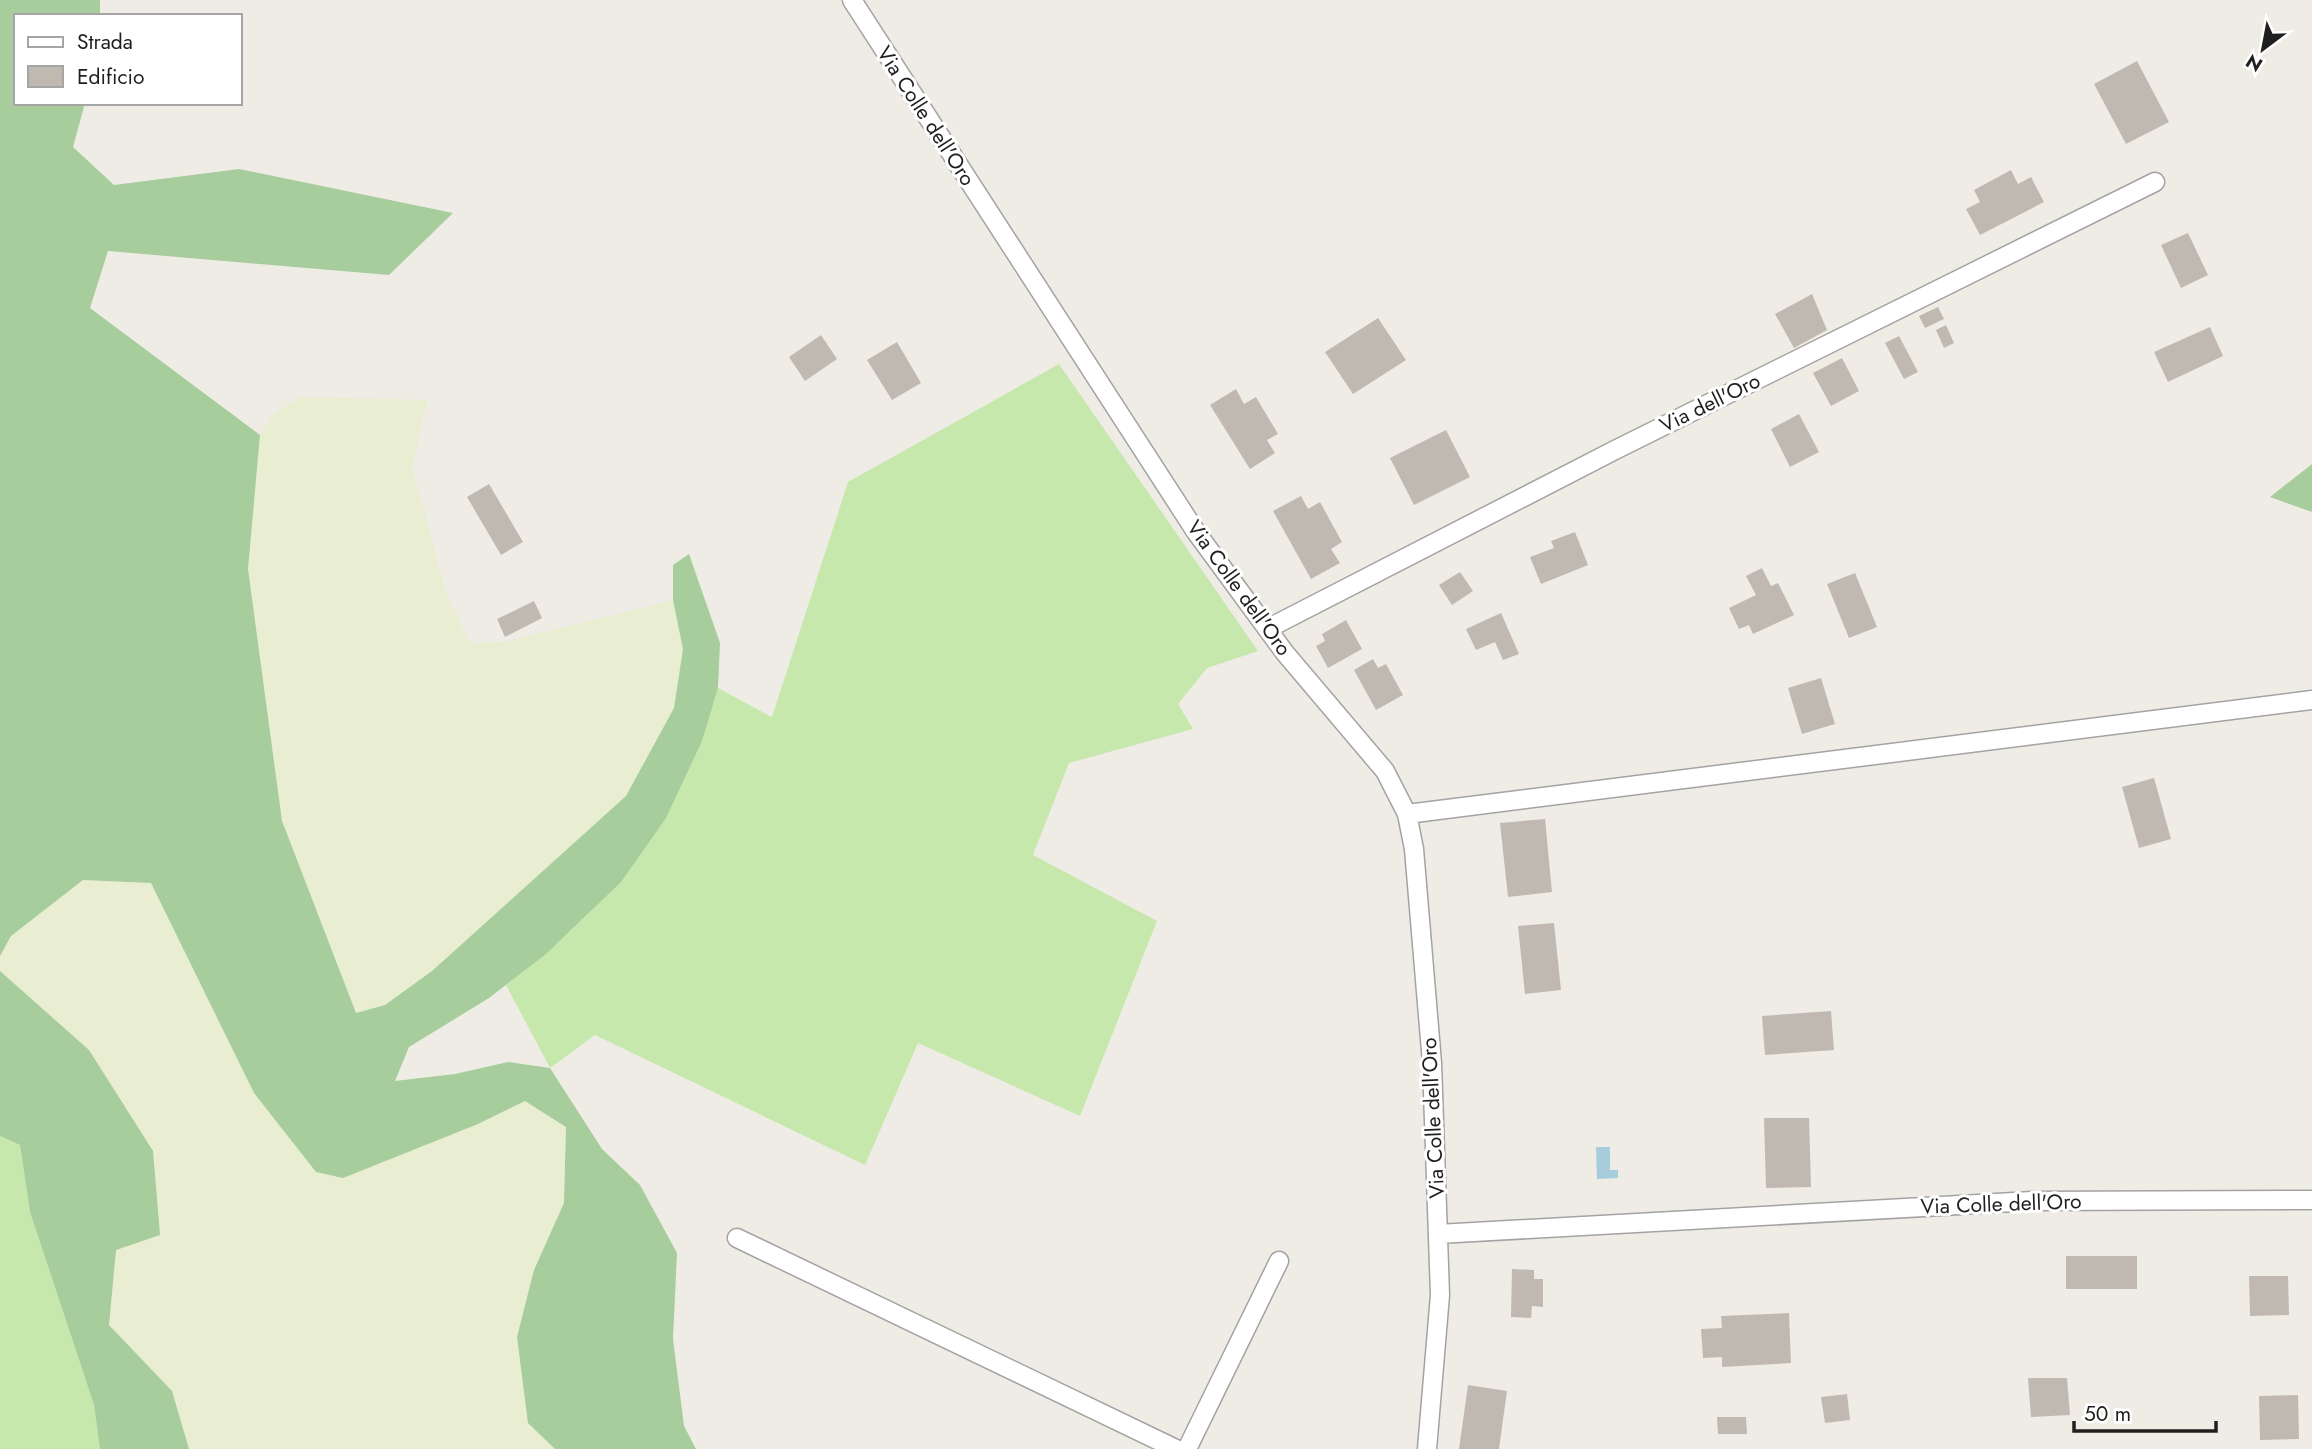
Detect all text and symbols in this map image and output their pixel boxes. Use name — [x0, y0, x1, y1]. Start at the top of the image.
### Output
legend — [14, 14, 242, 105]
north arrow — [2228, 14, 2298, 84]
text: Strada — [77, 27, 133, 57]
street label: Via Colle dell'Oro — [870, 40, 982, 192]
text: N — [2241, 48, 2268, 78]
text: Edificio — [77, 62, 144, 92]
street label: Via dell'Oro — [1655, 366, 1765, 440]
street label: Via Colle dell'Oro — [1180, 514, 1298, 662]
street label: Via Colle dell'Oro — [1414, 1037, 1452, 1199]
street label: Via Colle dell'Oro — [1920, 1186, 2082, 1222]
scale bar — [2074, 1390, 2216, 1434]
text: 50 m — [2084, 1399, 2131, 1429]

